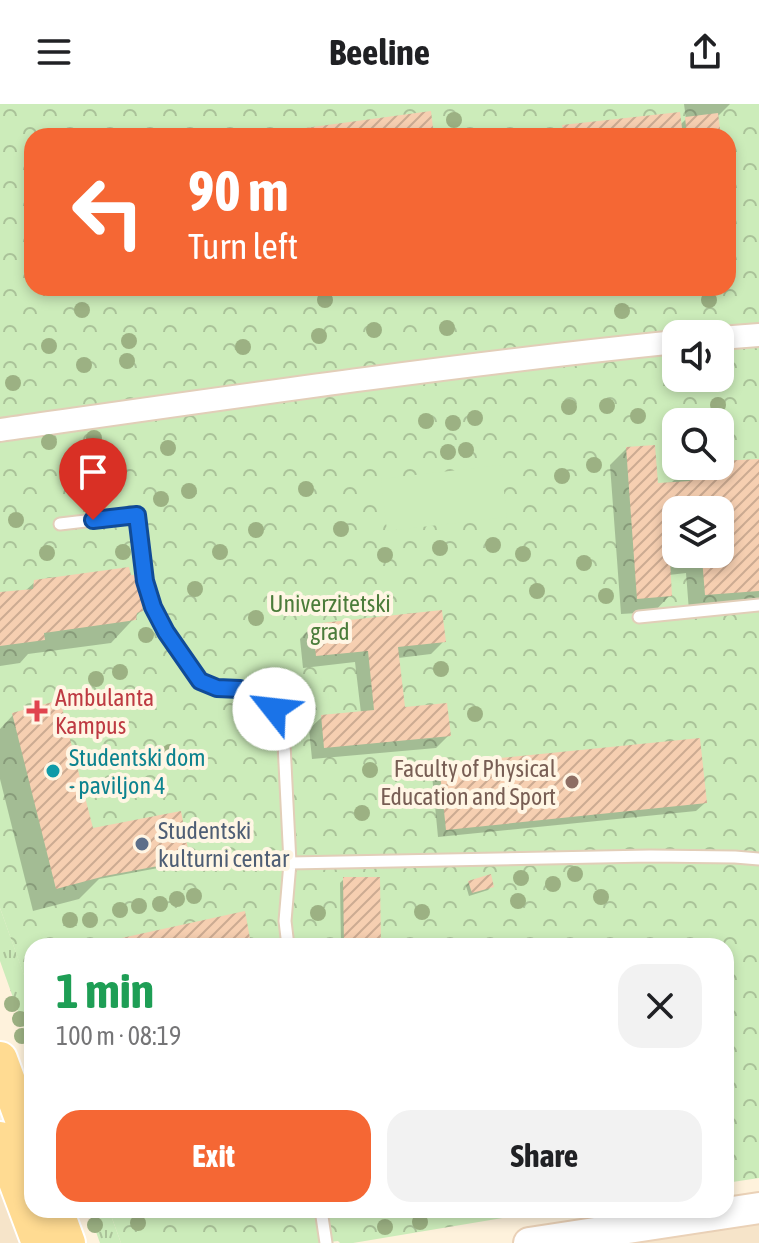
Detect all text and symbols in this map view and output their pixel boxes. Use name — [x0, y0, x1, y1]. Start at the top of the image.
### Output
icon: menu — [32, 30, 76, 74]
icon: share — [683, 30, 727, 74]
text: Beeline — [329, 31, 430, 73]
text: 90 m — [188, 159, 289, 223]
icon: left — [56, 160, 160, 264]
text: Turn left — [188, 225, 298, 267]
map controls — [662, 320, 734, 568]
button: sound — [662, 320, 734, 392]
button: search — [662, 408, 734, 480]
pin — [59, 438, 127, 520]
icon: arrive — [71, 450, 115, 494]
button: layers — [662, 496, 734, 568]
park label: Univerzitetski grad — [269, 590, 391, 645]
position arrow — [232, 667, 316, 751]
place label: Ambulanta Kampus — [55, 684, 154, 739]
marker: Ambulanta Kampus — [26, 700, 48, 722]
place label: Studentski dom - paviljon 4 — [69, 744, 205, 799]
place label: Faculty of Physical Education and Sport — [380, 755, 557, 810]
marker: Studentski dom - paviljon 4 — [44, 762, 62, 780]
marker: Faculty of Physical Education and Sport — [563, 773, 581, 791]
place label: Studentski kulturni centar — [158, 817, 290, 872]
marker: Studentski kulturni centar — [133, 835, 151, 853]
text: 1 min — [56, 963, 154, 1018]
button: close — [618, 964, 702, 1048]
text: 100 m · 08:19 — [56, 1021, 181, 1051]
button: Exit — [56, 1110, 371, 1202]
button: Share — [387, 1110, 702, 1202]

